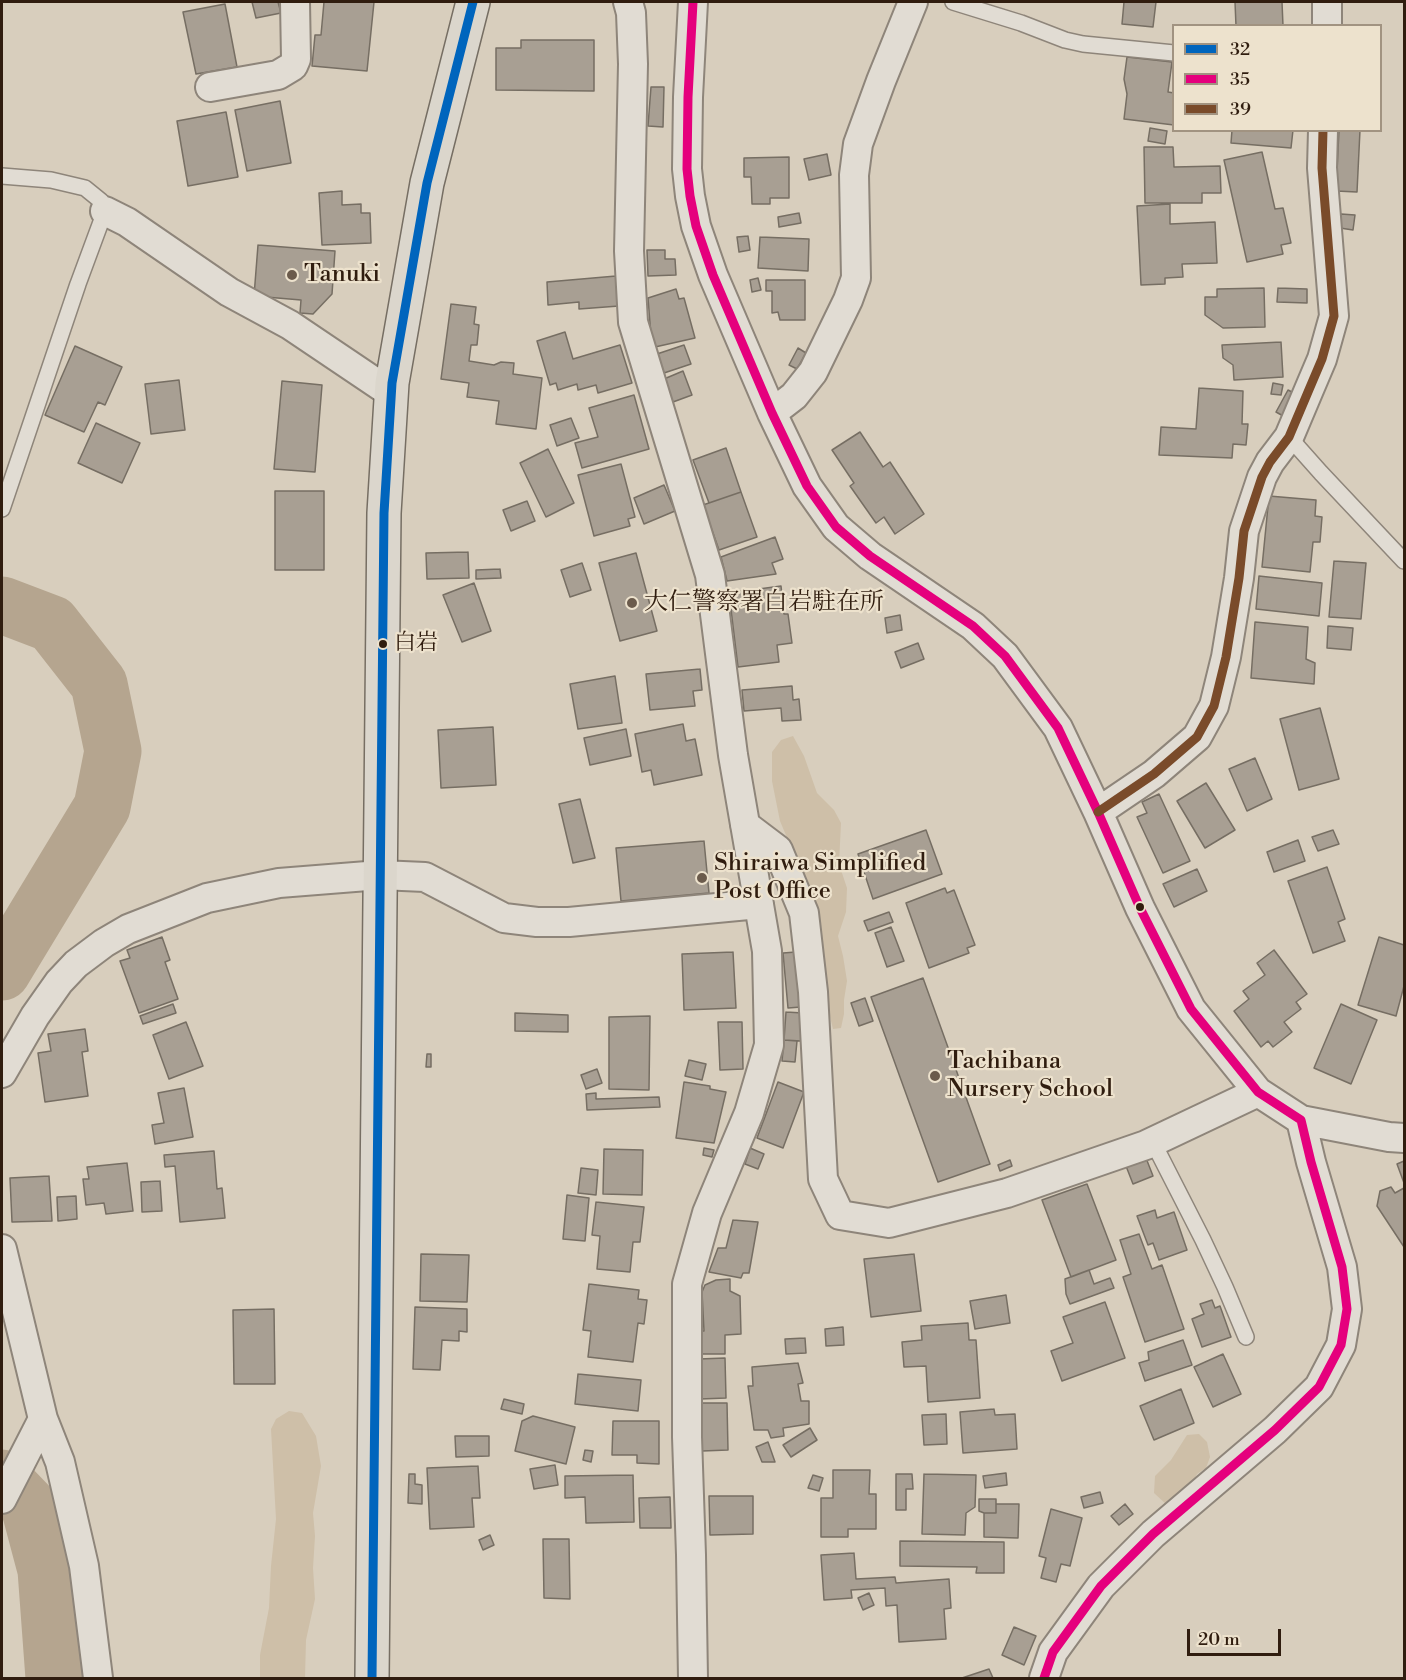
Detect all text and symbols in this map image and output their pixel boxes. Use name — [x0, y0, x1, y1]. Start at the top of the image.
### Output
legend — [1172, 24, 1382, 132]
text: 32 — [1230, 38, 1250, 61]
text: 35 — [1230, 68, 1250, 91]
text: 39 — [1230, 98, 1251, 121]
place label: Tanuki — [304, 261, 380, 289]
marker: Tanuki — [285, 268, 299, 282]
place label: 大仁警察署白岩駐在所 — [644, 589, 884, 617]
marker: 大仁警察署白岩駐在所 — [625, 596, 639, 610]
place label: 白岩 — [394, 631, 438, 657]
marker: 白岩 — [377, 638, 389, 650]
place label: Shiraiwa Simplified Post Office — [714, 850, 926, 906]
marker: Shiraiwa Simplified Post Office — [695, 871, 709, 885]
unlabelled marker — [1134, 901, 1146, 913]
place label: Tachibana Nursery School — [947, 1048, 1113, 1104]
marker: Tachibana Nursery School — [928, 1069, 942, 1083]
scale bar — [1190, 1617, 1284, 1655]
text: 20 m — [1198, 1628, 1240, 1651]

